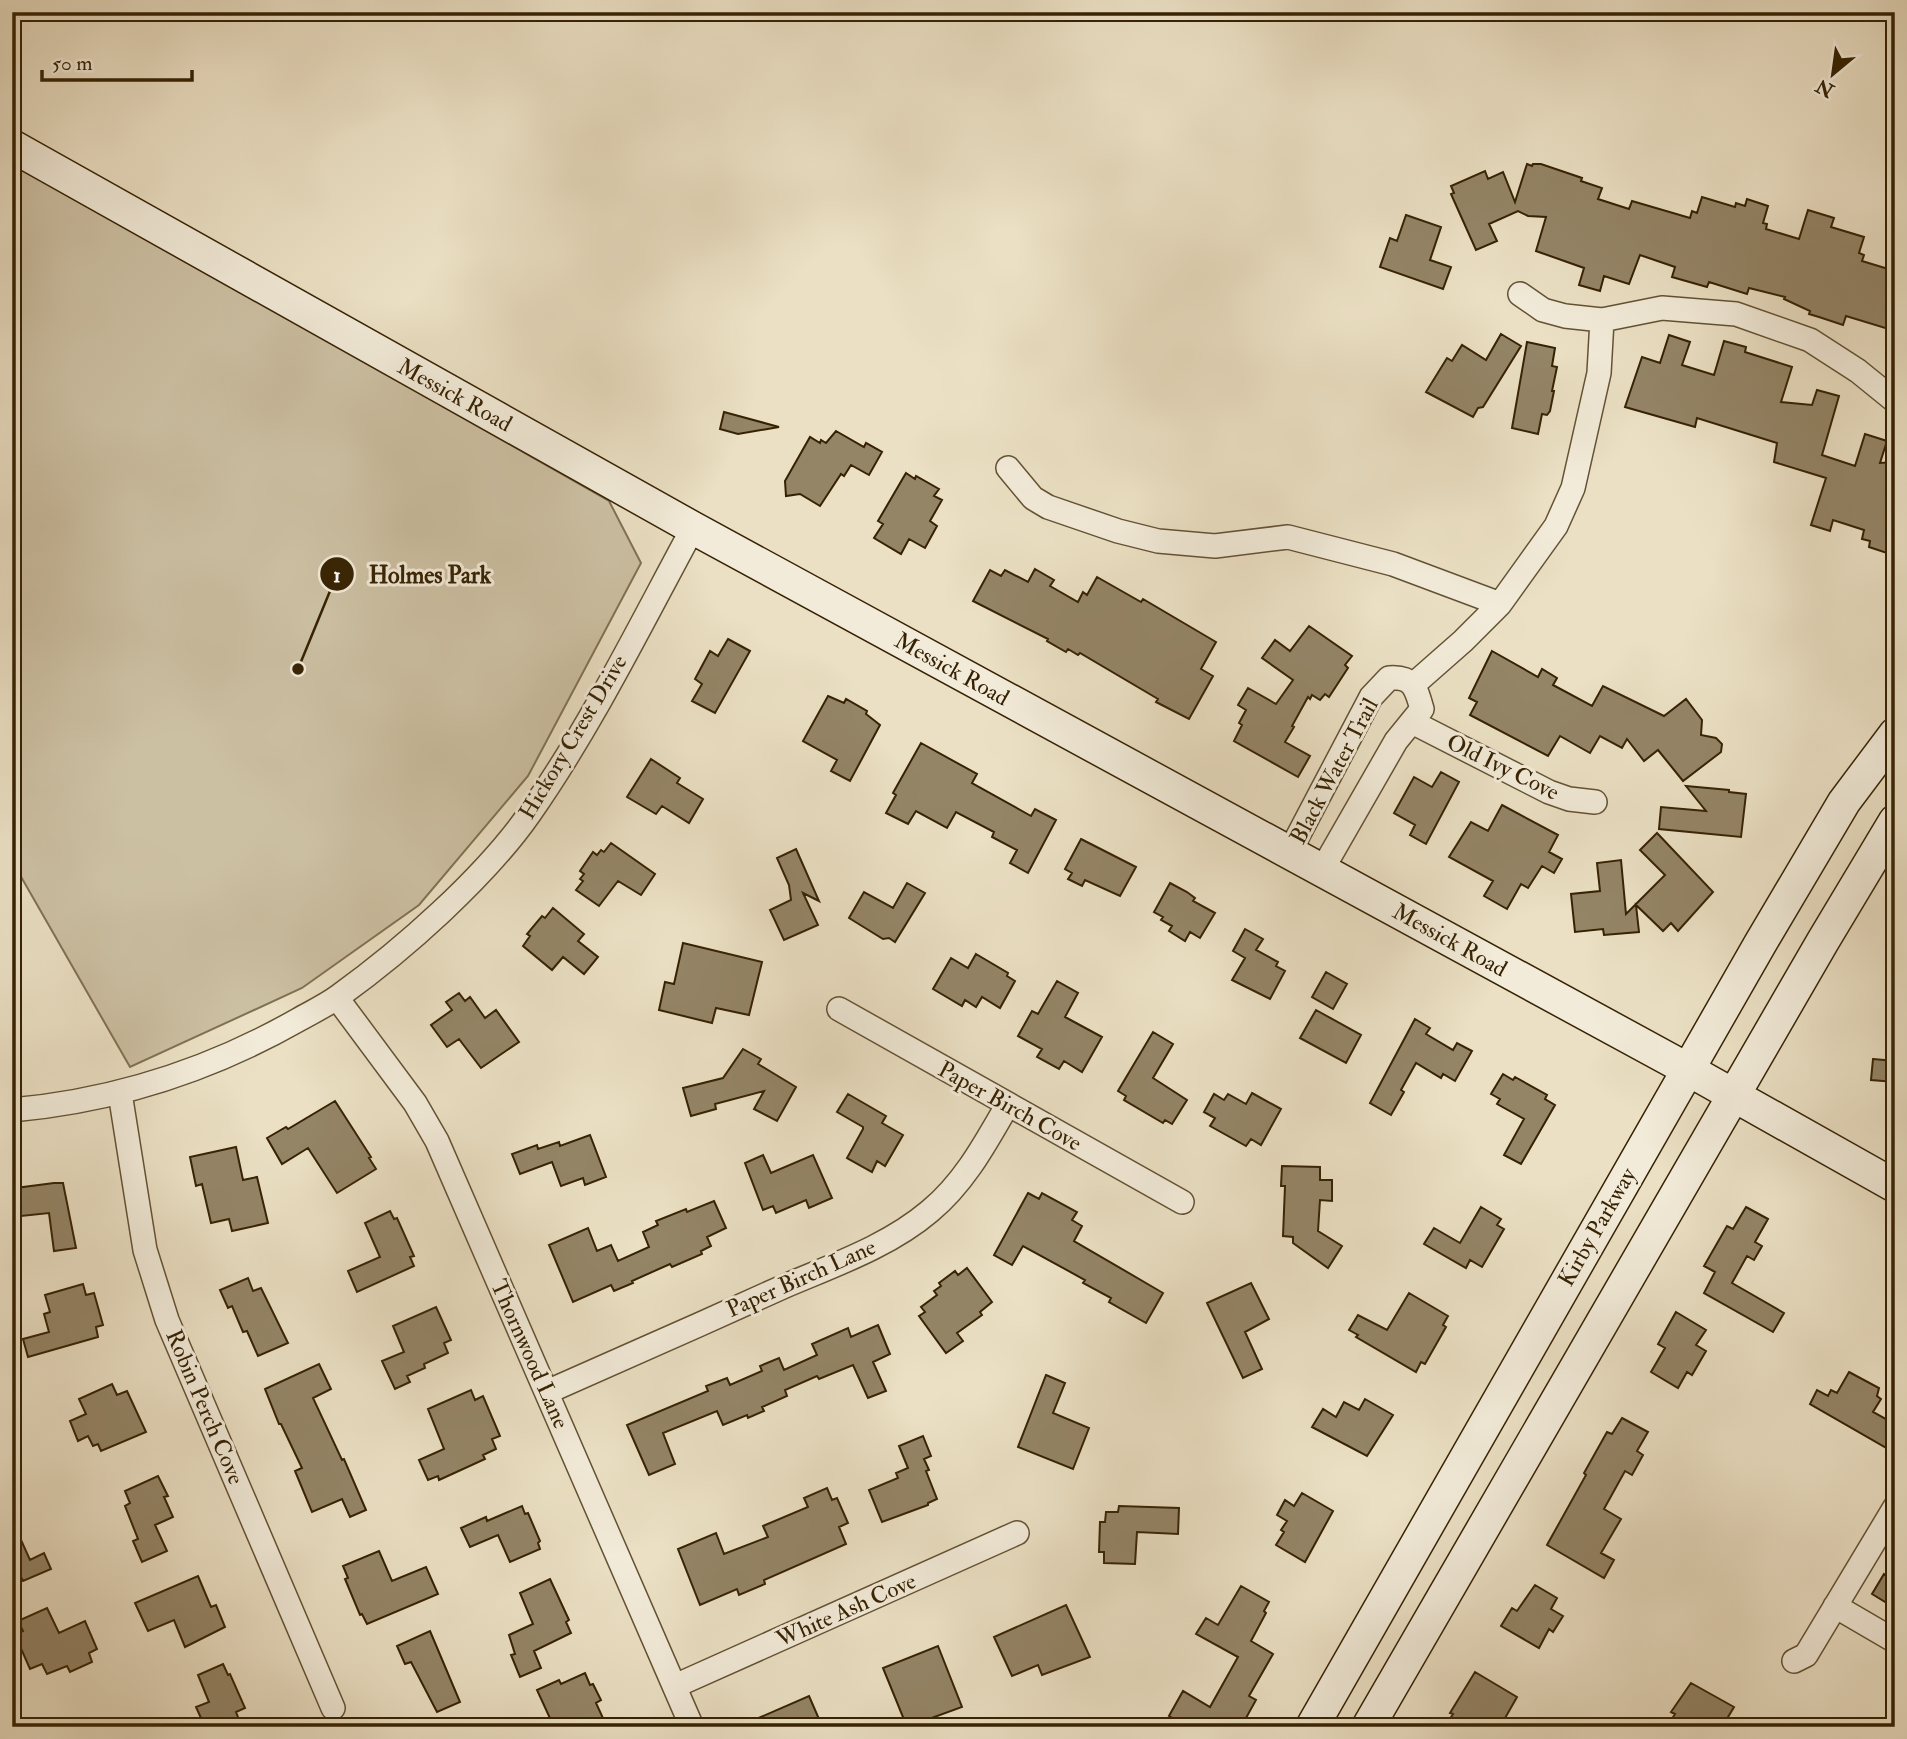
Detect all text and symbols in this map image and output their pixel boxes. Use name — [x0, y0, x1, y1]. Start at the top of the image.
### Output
scale bar — [42, 38, 192, 82]
north arrow — [1798, 38, 1868, 108]
text: 50 m — [52, 50, 93, 77]
text: N — [1811, 73, 1839, 103]
street label: Messick Road — [393, 352, 517, 438]
callout: Holmes Park — [320, 552, 505, 597]
text: Holmes Park — [369, 560, 492, 591]
text: 1 — [333, 562, 341, 589]
street label: Messick Road — [890, 626, 1014, 712]
street label: Hickory Crest Drive — [512, 649, 634, 825]
street label: Black Water Trail — [1283, 693, 1385, 849]
street label: Old Ivy Cove — [1442, 727, 1564, 807]
street label: Messick Road — [1388, 897, 1512, 983]
street label: Paper Birch Cove — [933, 1055, 1087, 1158]
street label: Kirby Parkway — [1551, 1162, 1643, 1291]
street label: Paper Birch Lane — [722, 1232, 881, 1325]
street label: Thornwood Lane — [484, 1275, 576, 1433]
street label: Robin Perch Cove — [159, 1325, 251, 1489]
street label: White Ash Cove — [771, 1566, 921, 1654]

